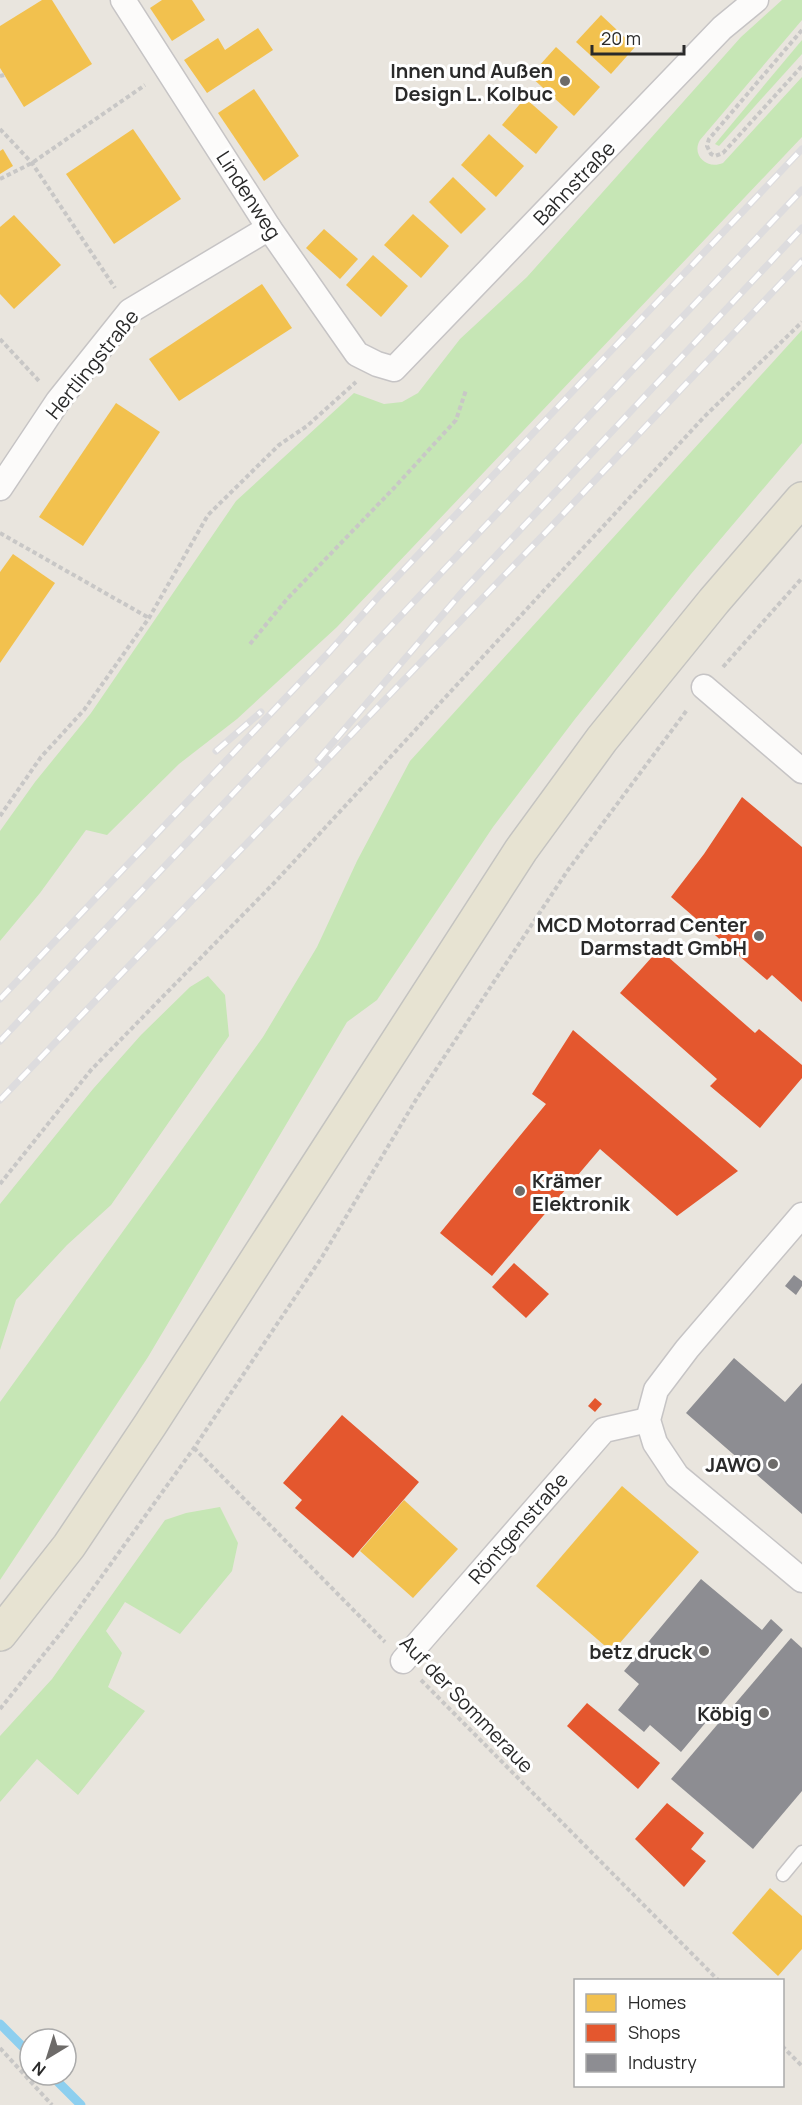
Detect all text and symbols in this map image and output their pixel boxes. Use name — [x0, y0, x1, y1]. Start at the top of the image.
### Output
scale bar — [592, 18, 684, 56]
text: 20 m — [601, 26, 641, 50]
place label: Innen und Außen Design L. Kolbuc — [390, 57, 553, 107]
marker: Innen und Außen Design L. Kolbuc — [558, 74, 572, 88]
street label: Bahnstraße — [527, 135, 621, 231]
street label: Lindenweg — [210, 146, 288, 244]
street label: Hertlingstraße — [39, 304, 145, 424]
place label: MCD Motorrad Center Darmstadt GmbH — [536, 911, 747, 961]
marker: MCD Motorrad Center Darmstadt GmbH — [752, 929, 766, 943]
place label: Krämer Elektronik — [532, 1167, 631, 1217]
marker: Krämer Elektronik — [513, 1184, 527, 1198]
place label: JAWO — [705, 1451, 761, 1478]
marker: JAWO — [766, 1457, 780, 1471]
street label: Röntgenstraße — [462, 1466, 574, 1590]
street label: Auf der Sommeraue — [394, 1629, 540, 1779]
place label: betz druck — [589, 1638, 693, 1665]
marker: betz druck — [697, 1644, 711, 1658]
place label: Köbig — [697, 1700, 752, 1727]
marker: Köbig — [757, 1706, 771, 1720]
legend — [574, 1979, 784, 2087]
text: Homes — [628, 1990, 686, 2014]
text: Shops — [628, 2020, 680, 2044]
north arrow — [18, 2027, 78, 2087]
text: Industry — [628, 2050, 697, 2074]
text: N — [27, 2057, 50, 2081]

